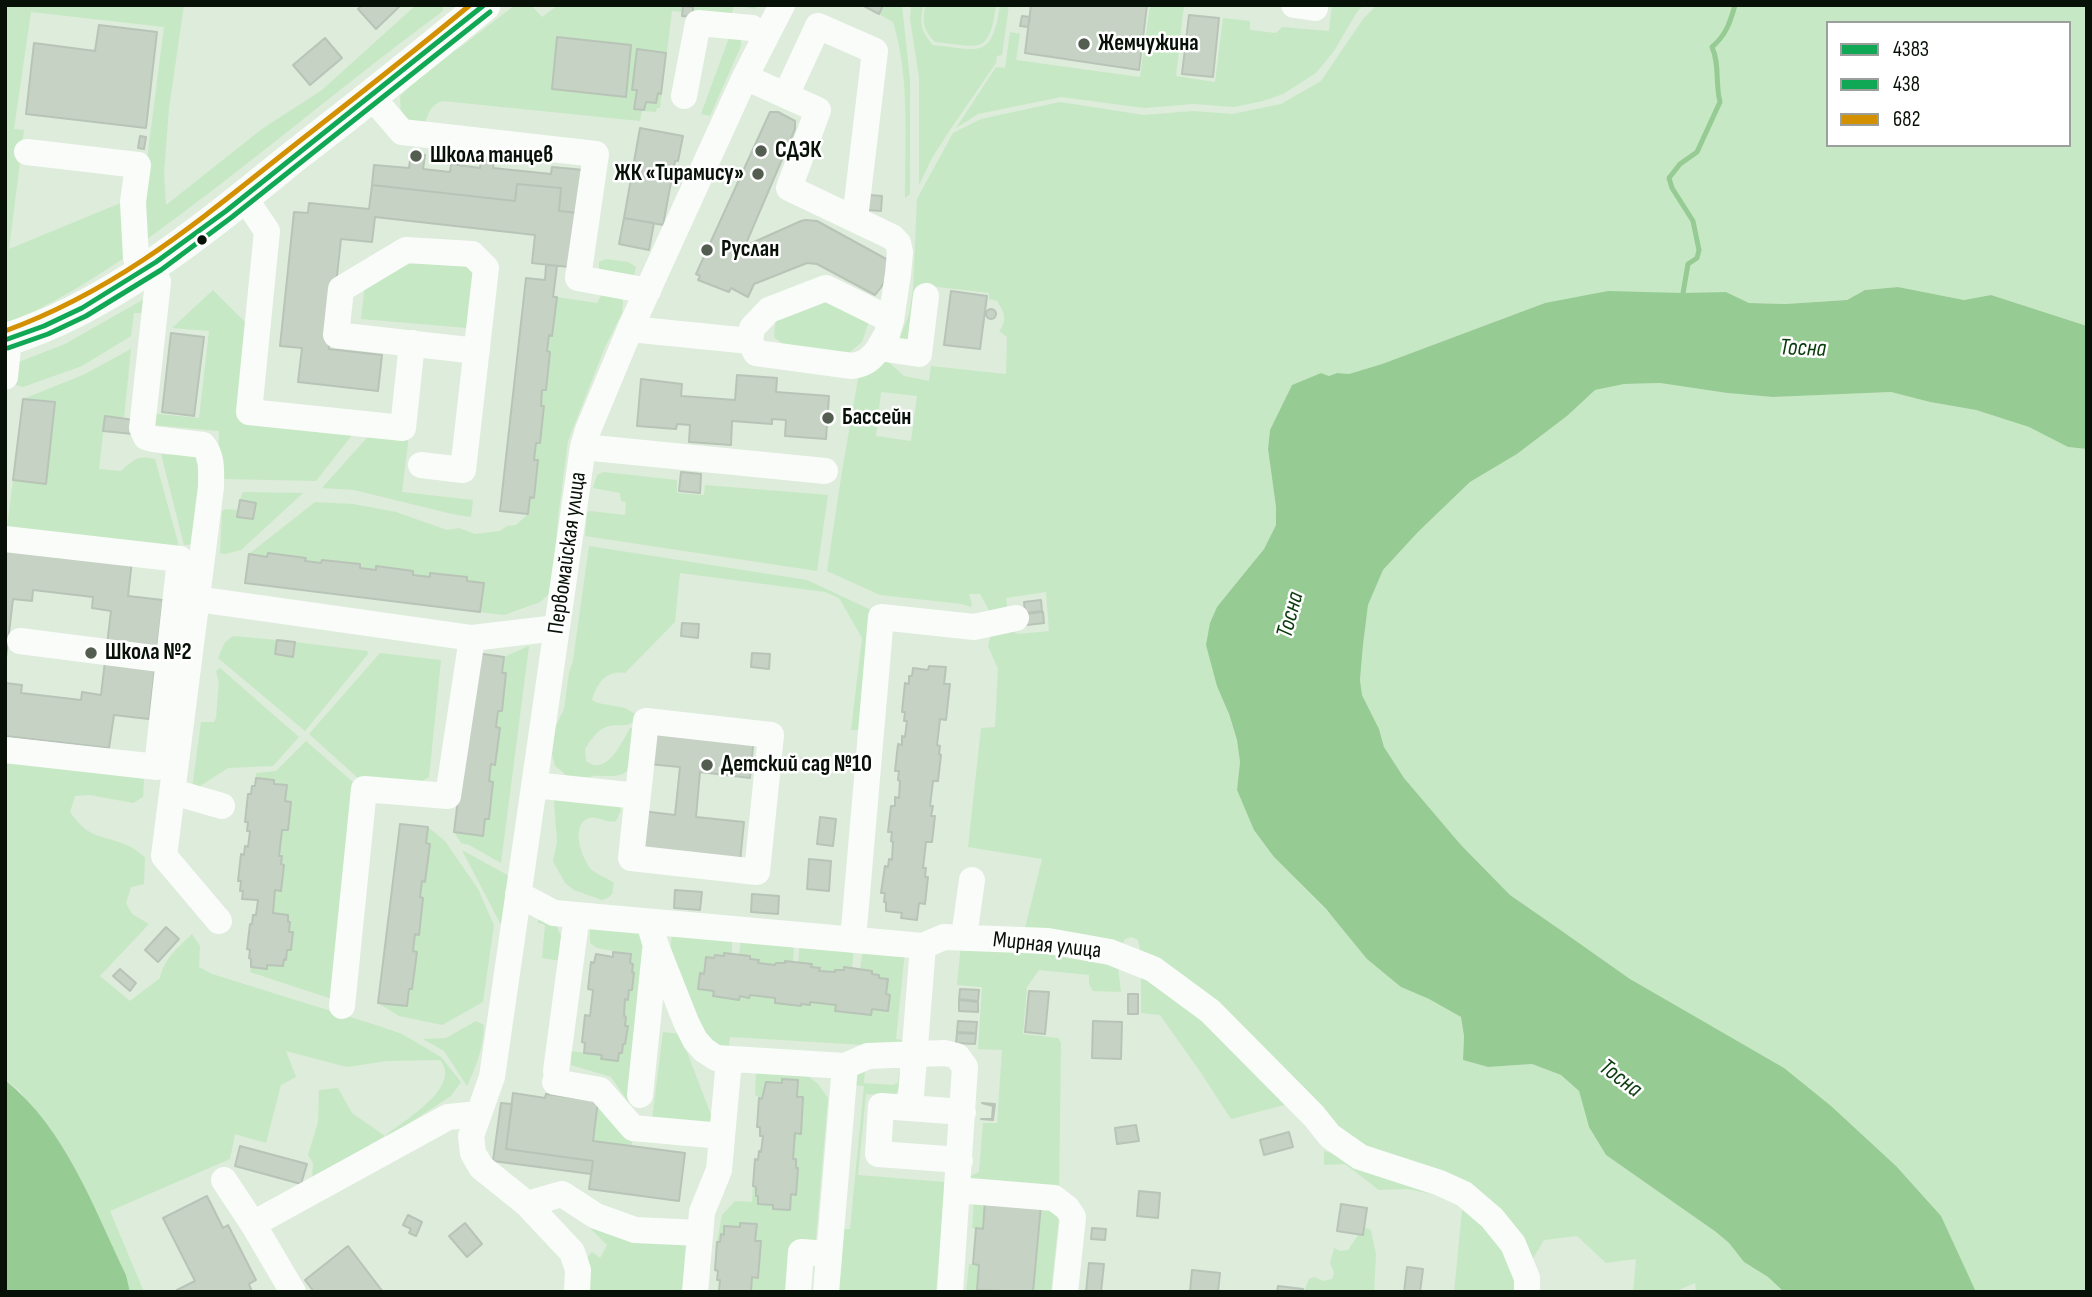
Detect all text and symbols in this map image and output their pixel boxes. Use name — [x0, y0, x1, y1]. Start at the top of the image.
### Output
legend — [1826, 21, 2071, 147]
place label: Жемчужина — [1098, 30, 1199, 58]
marker: Жемчужина — [1076, 36, 1092, 52]
text: 438З — [1893, 37, 1929, 62]
text: 438 — [1893, 72, 1920, 97]
text: 682 — [1893, 107, 1920, 132]
place label: СДЭК — [775, 137, 821, 165]
place label: Школа танцев — [430, 142, 553, 170]
marker: СДЭК — [753, 143, 769, 159]
marker: Школа танцев — [408, 148, 424, 164]
place label: ЖК «Тирамису» — [614, 160, 744, 188]
marker: ЖК «Тирамису» — [750, 166, 766, 182]
unlabelled marker — [195, 233, 209, 247]
place label: Руслан — [721, 236, 779, 264]
marker: Руслан — [699, 242, 715, 258]
water label: Тосна — [1779, 334, 1827, 364]
place label: Бассейн — [842, 404, 911, 432]
marker: Бассейн — [820, 410, 836, 426]
street label: Первомайская улица — [543, 470, 593, 636]
water label: Тосна — [1271, 589, 1311, 641]
place label: Школа №2 — [105, 639, 191, 667]
marker: Школа №2 — [83, 645, 99, 661]
place label: Детский сад №10 — [721, 751, 872, 779]
marker: Детский сад №10 — [699, 757, 715, 773]
street label: Мирная улица — [991, 927, 1103, 965]
water label: Тосна — [1593, 1053, 1647, 1105]

